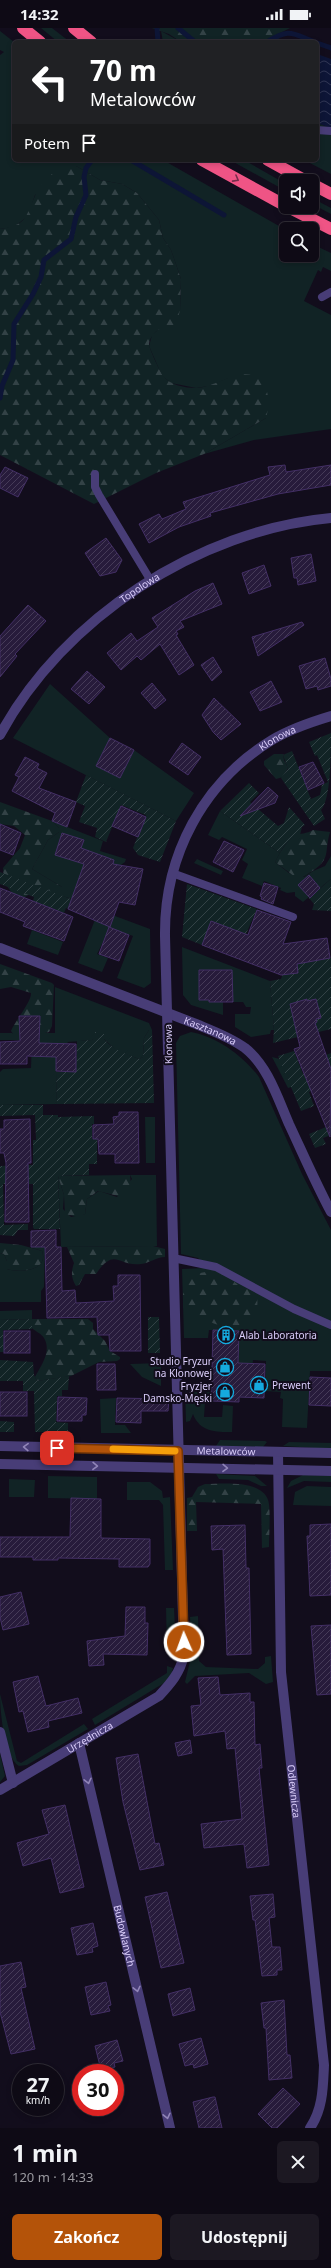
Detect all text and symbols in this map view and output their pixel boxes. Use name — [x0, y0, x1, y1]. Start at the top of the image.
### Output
text: 14:32 — [20, 4, 59, 24]
text: 70 m — [90, 51, 157, 89]
icon: left — [24, 56, 76, 108]
text: Metalowców — [90, 87, 196, 111]
icon: arrive — [78, 132, 100, 154]
text: Potem — [24, 133, 70, 153]
map controls — [279, 174, 319, 262]
button: sound — [279, 174, 319, 214]
one-way arrow — [232, 175, 239, 182]
button: search — [279, 222, 319, 262]
street label: Topolowa — [117, 569, 162, 606]
street label: Klonowa — [256, 722, 298, 754]
street label: Kasztanowa — [182, 1013, 239, 1048]
street label: Klonowa — [161, 1024, 175, 1064]
building icon: Alab Laboratoria — [216, 1325, 236, 1345]
place label: Alab Laboratoria — [239, 1328, 317, 1342]
place label: Studio Fryzur na Klonowej — [150, 1354, 212, 1380]
shop icon: Studio Fryzur na Klonowej — [215, 1357, 235, 1377]
shop icon: Prewent — [249, 1375, 269, 1395]
place label: Prewent — [272, 1378, 311, 1392]
place label: Fryzjer Damsko-Męski — [143, 1379, 212, 1405]
shop icon: Fryzjer Damsko-Męski — [215, 1382, 235, 1402]
pin — [40, 1431, 74, 1465]
icon: arrive — [46, 1437, 68, 1459]
one-way arrow — [23, 1443, 29, 1451]
street label: Metalowców — [196, 1443, 256, 1458]
one-way arrow — [92, 1462, 98, 1470]
one-way arrow — [222, 1464, 228, 1473]
position arrow — [163, 1621, 205, 1663]
street label: Urzędnicza — [64, 1718, 115, 1756]
street label: Odlewnicza — [284, 1764, 304, 1819]
one-way arrow — [83, 1778, 91, 1784]
street label: Budowlanych — [110, 1903, 139, 1968]
one-way arrow — [133, 1986, 141, 1992]
speed limit sign: 30 — [72, 2064, 124, 2116]
text: 27 — [27, 2071, 49, 2098]
text: km/h — [26, 2093, 50, 2107]
one-way arrow — [163, 2112, 171, 2119]
text: 1 min — [12, 2136, 78, 2169]
button: close — [277, 2141, 319, 2183]
text: 120 m · 14:33 — [12, 2168, 93, 2186]
button: Zakończ — [12, 2214, 162, 2260]
button: Udostępnij — [170, 2214, 319, 2260]

